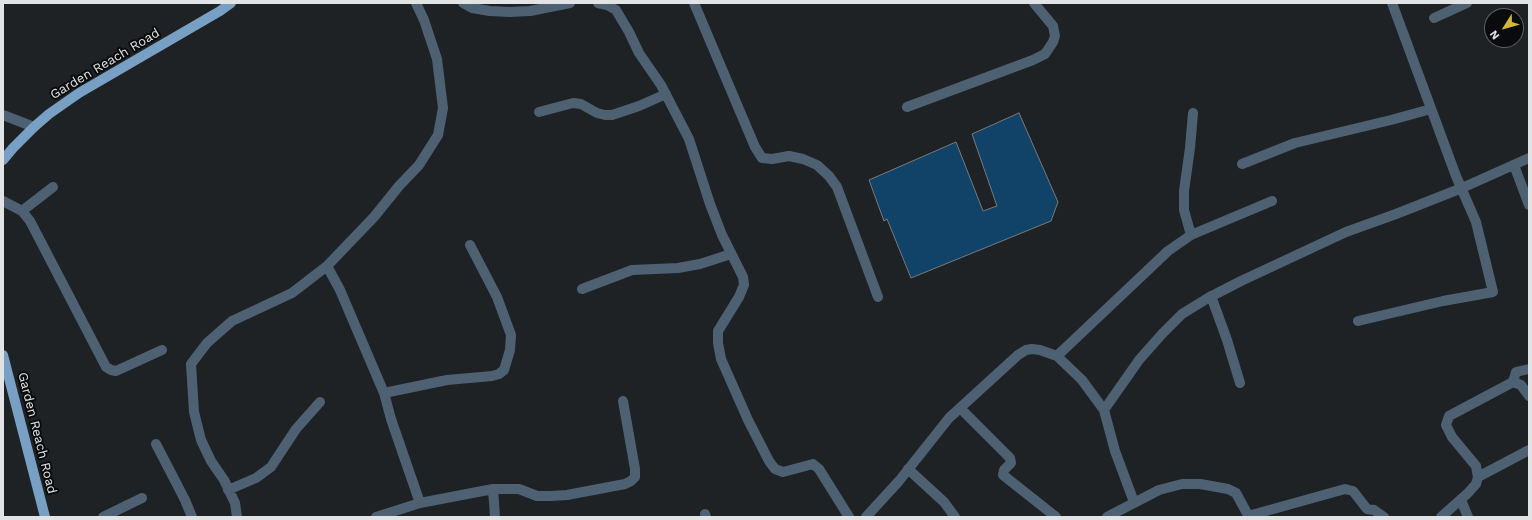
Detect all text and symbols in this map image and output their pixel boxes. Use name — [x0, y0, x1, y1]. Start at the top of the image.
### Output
north arrow — [1484, 8, 1524, 48]
street label: Garden Reach Road — [48, 25, 162, 103]
text: N — [1487, 28, 1502, 42]
street label: Garden Reach Road — [14, 371, 60, 495]

